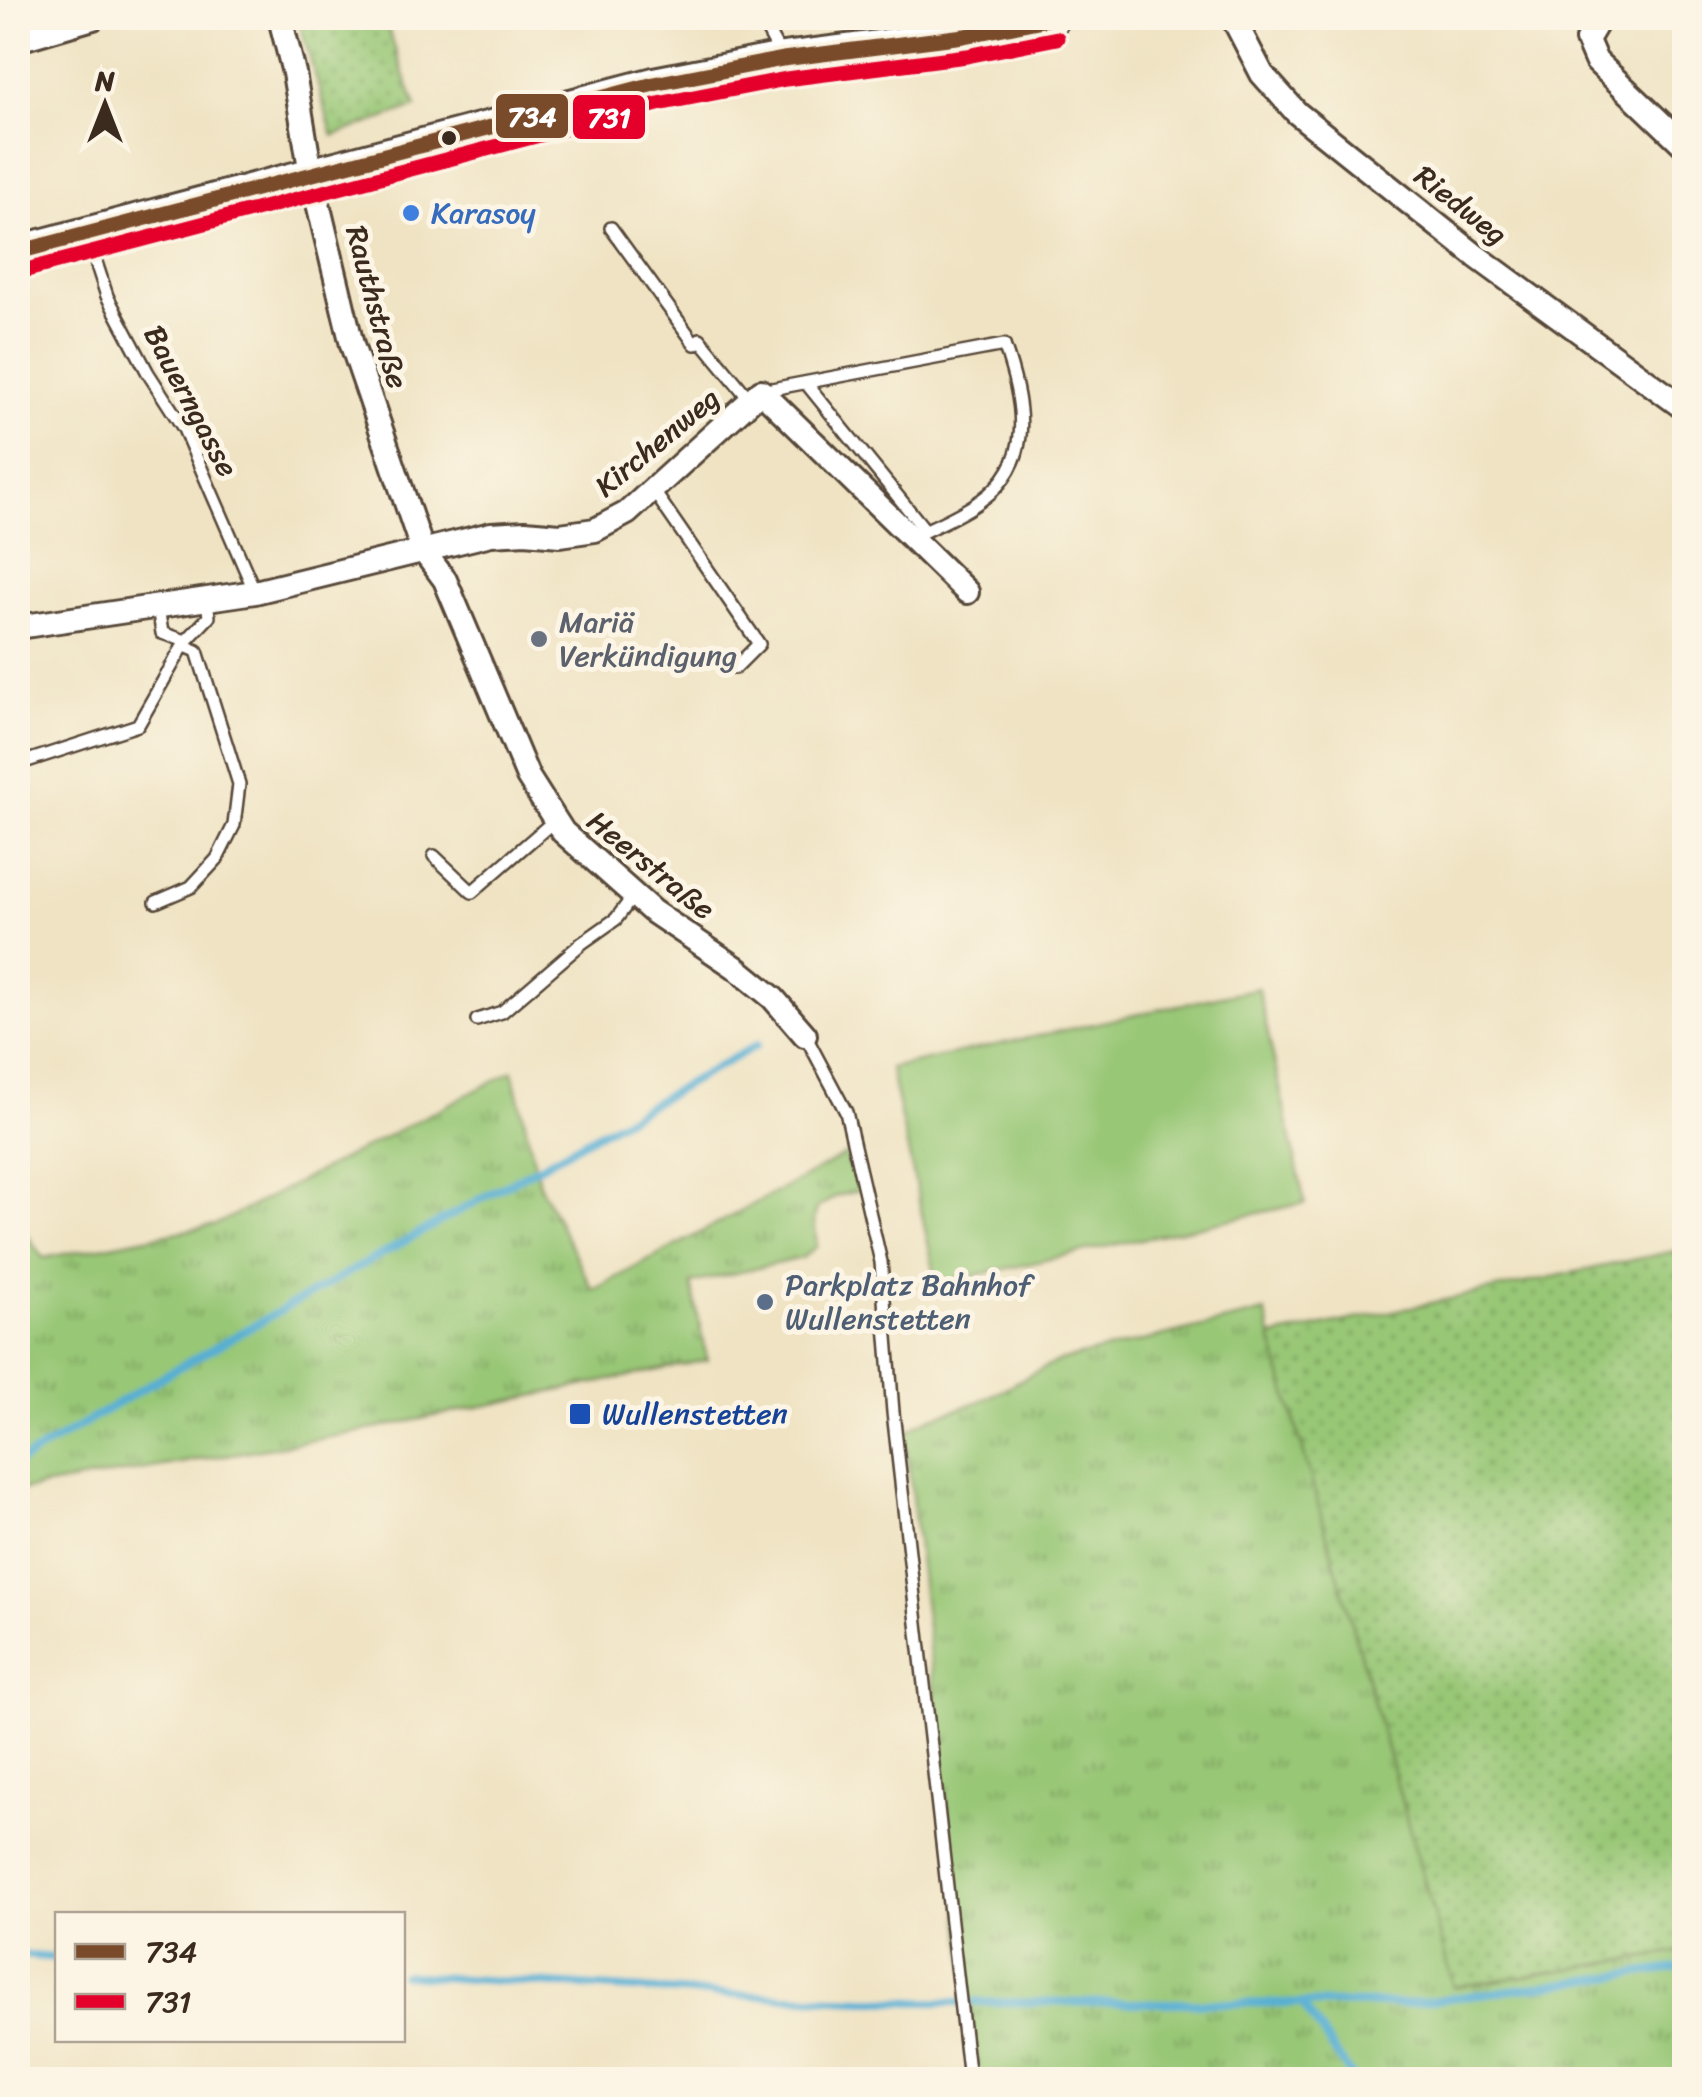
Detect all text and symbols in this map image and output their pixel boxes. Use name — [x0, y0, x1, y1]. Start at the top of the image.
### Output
north arrow — [55, 55, 155, 155]
text: N — [94, 56, 115, 105]
line badge: 734 — [494, 92, 570, 140]
text: 734 — [508, 92, 557, 141]
line badge: 731 — [571, 93, 647, 141]
text: 731 — [587, 93, 631, 142]
unlabelled marker — [439, 128, 459, 148]
street label: Riedweg — [1402, 150, 1520, 260]
place label: Karasoy — [431, 186, 536, 240]
marker: Karasoy — [400, 202, 422, 224]
street label: Rauthstraße — [329, 219, 425, 395]
street label: Bauerngasse — [128, 315, 254, 487]
street label: Kirchenweg — [582, 373, 732, 511]
place label: Mariä Verkündigung — [559, 595, 737, 683]
marker: Mariä Verkündigung — [528, 628, 550, 650]
street label: Heerstraße — [574, 796, 728, 934]
place label: Parkplatz Bahnhof Wullenstetten — [785, 1258, 1035, 1346]
marker: Parkplatz Bahnhof Wullenstetten — [754, 1291, 776, 1313]
place label: Wullenstetten — [602, 1387, 788, 1441]
marker: Wullenstetten — [567, 1401, 593, 1427]
legend — [55, 1912, 405, 2042]
text: 734 — [145, 1925, 197, 1979]
text: 731 — [145, 1975, 191, 2029]

